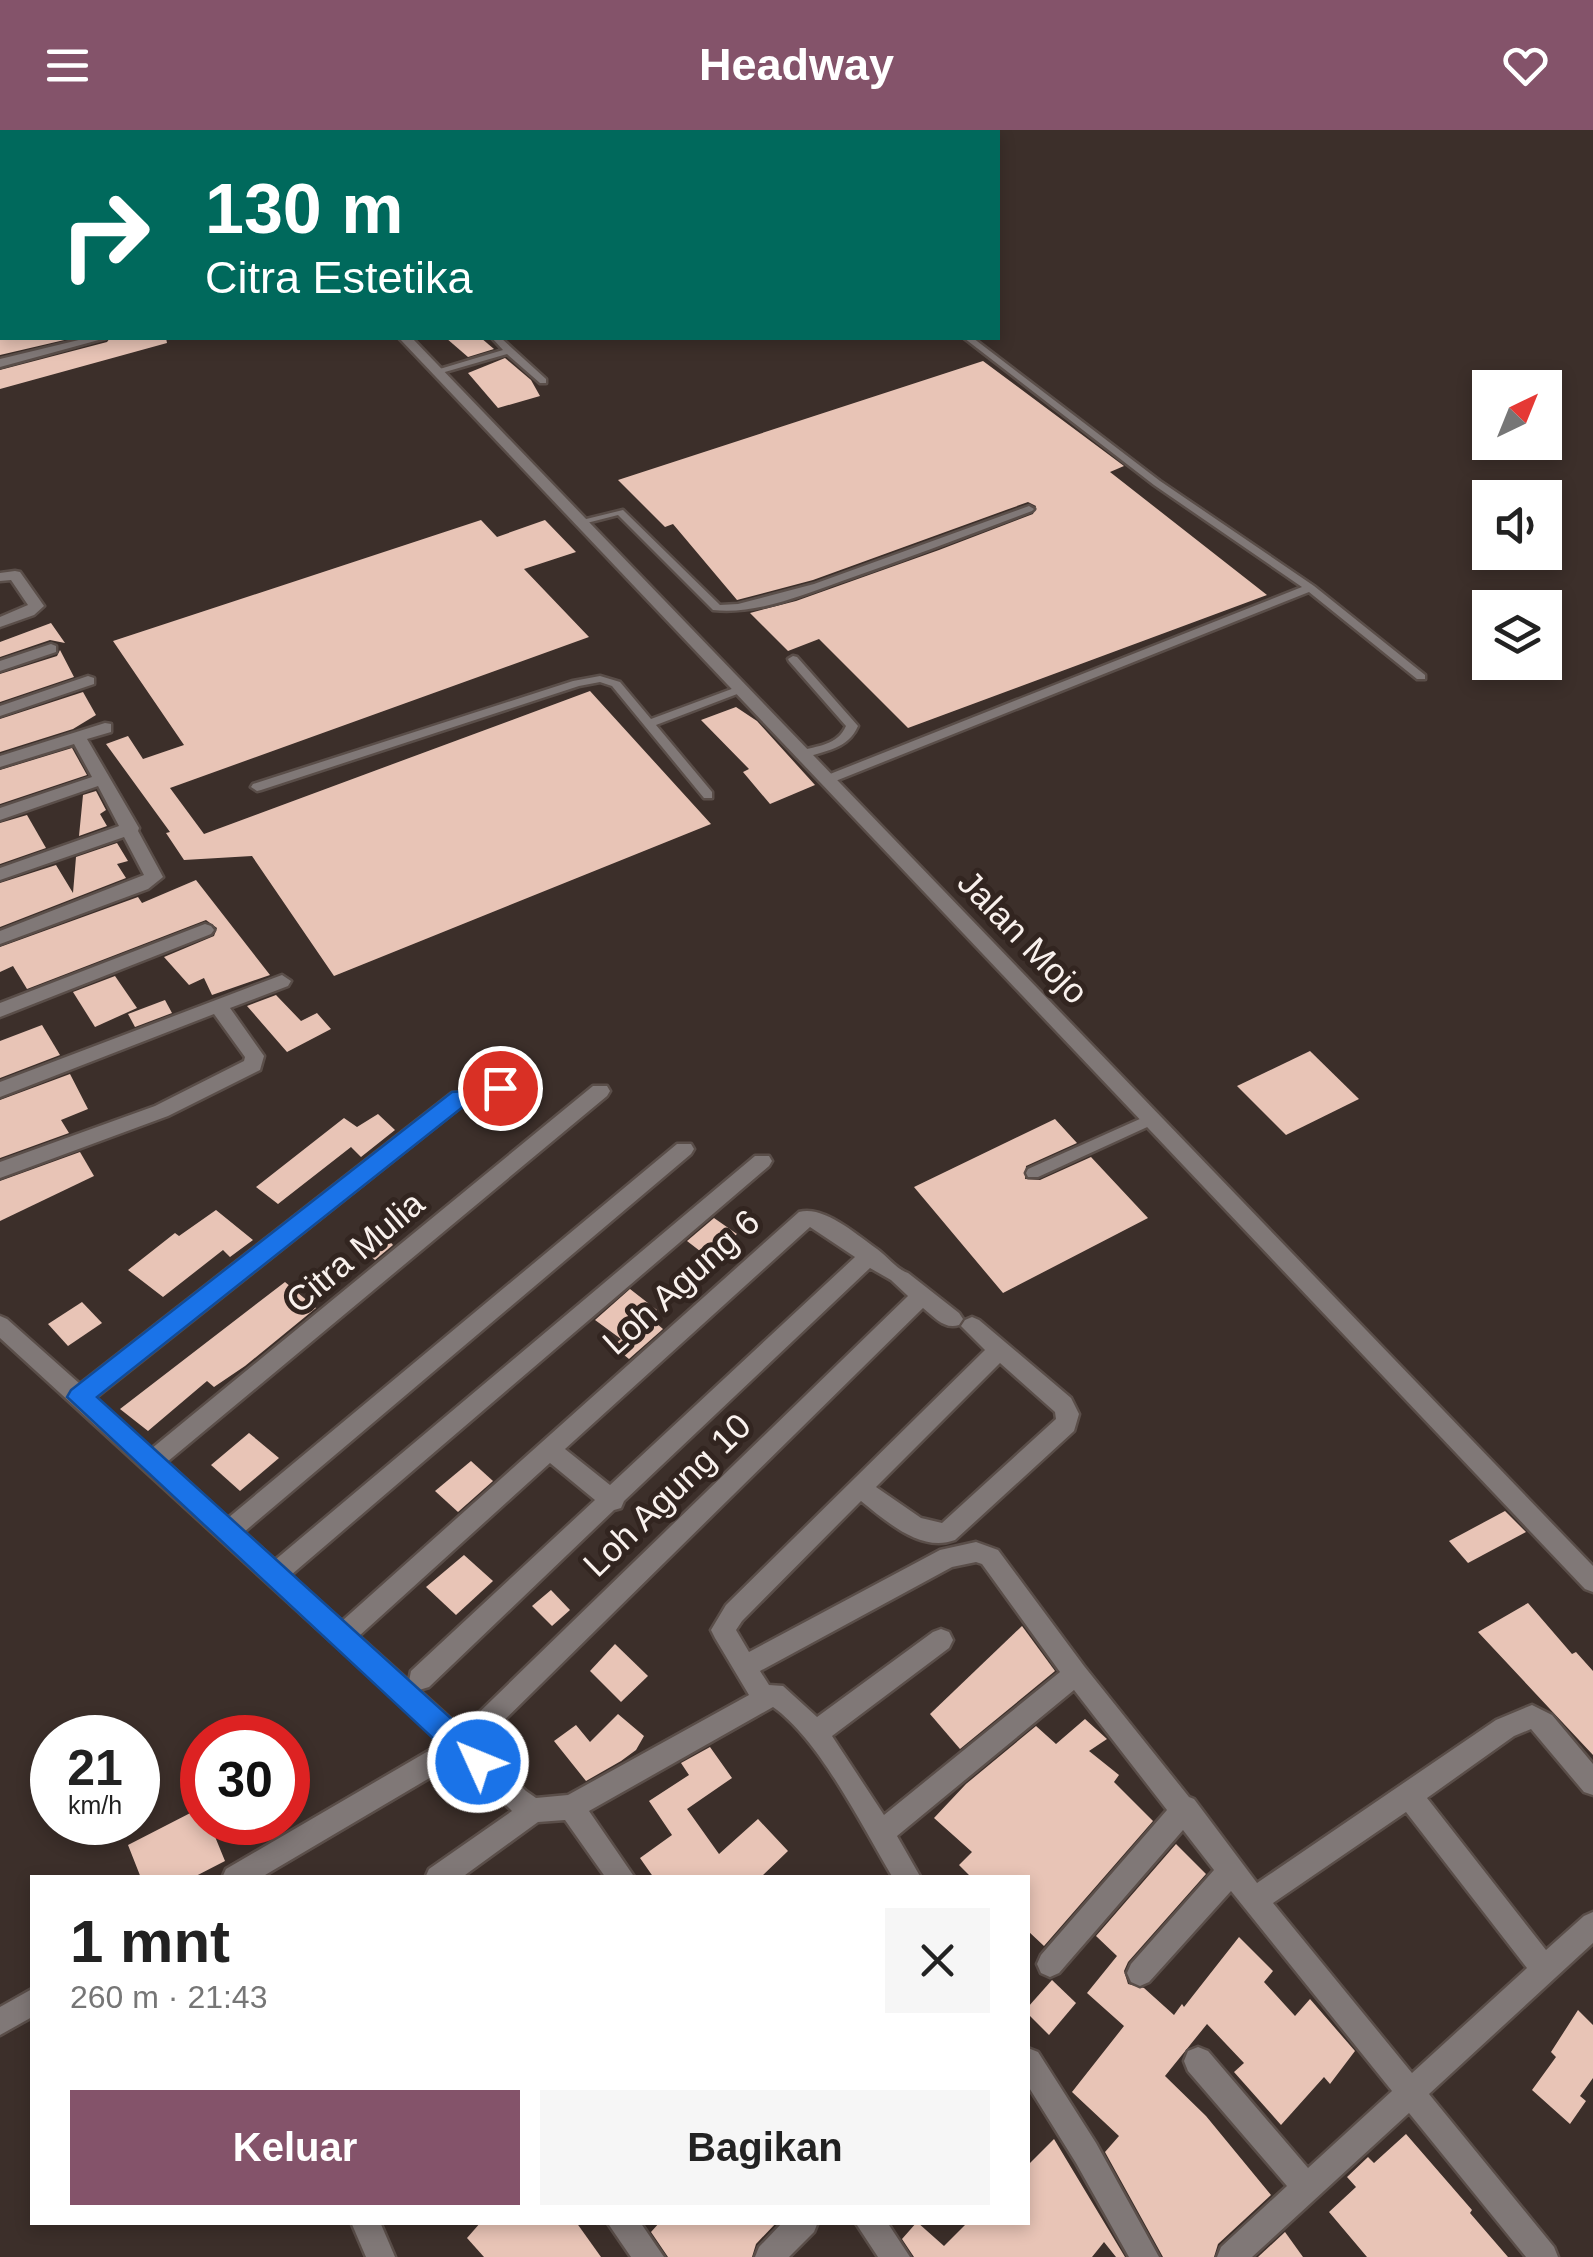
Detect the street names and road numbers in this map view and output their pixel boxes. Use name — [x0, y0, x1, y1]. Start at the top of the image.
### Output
street label: Jalan Mojo — [951, 862, 1096, 1011]
street label: Citra Mulia — [278, 1183, 432, 1320]
street label: Loh Agung 6 — [595, 1201, 767, 1362]
street label: Loh Agung 10 — [575, 1406, 758, 1584]

